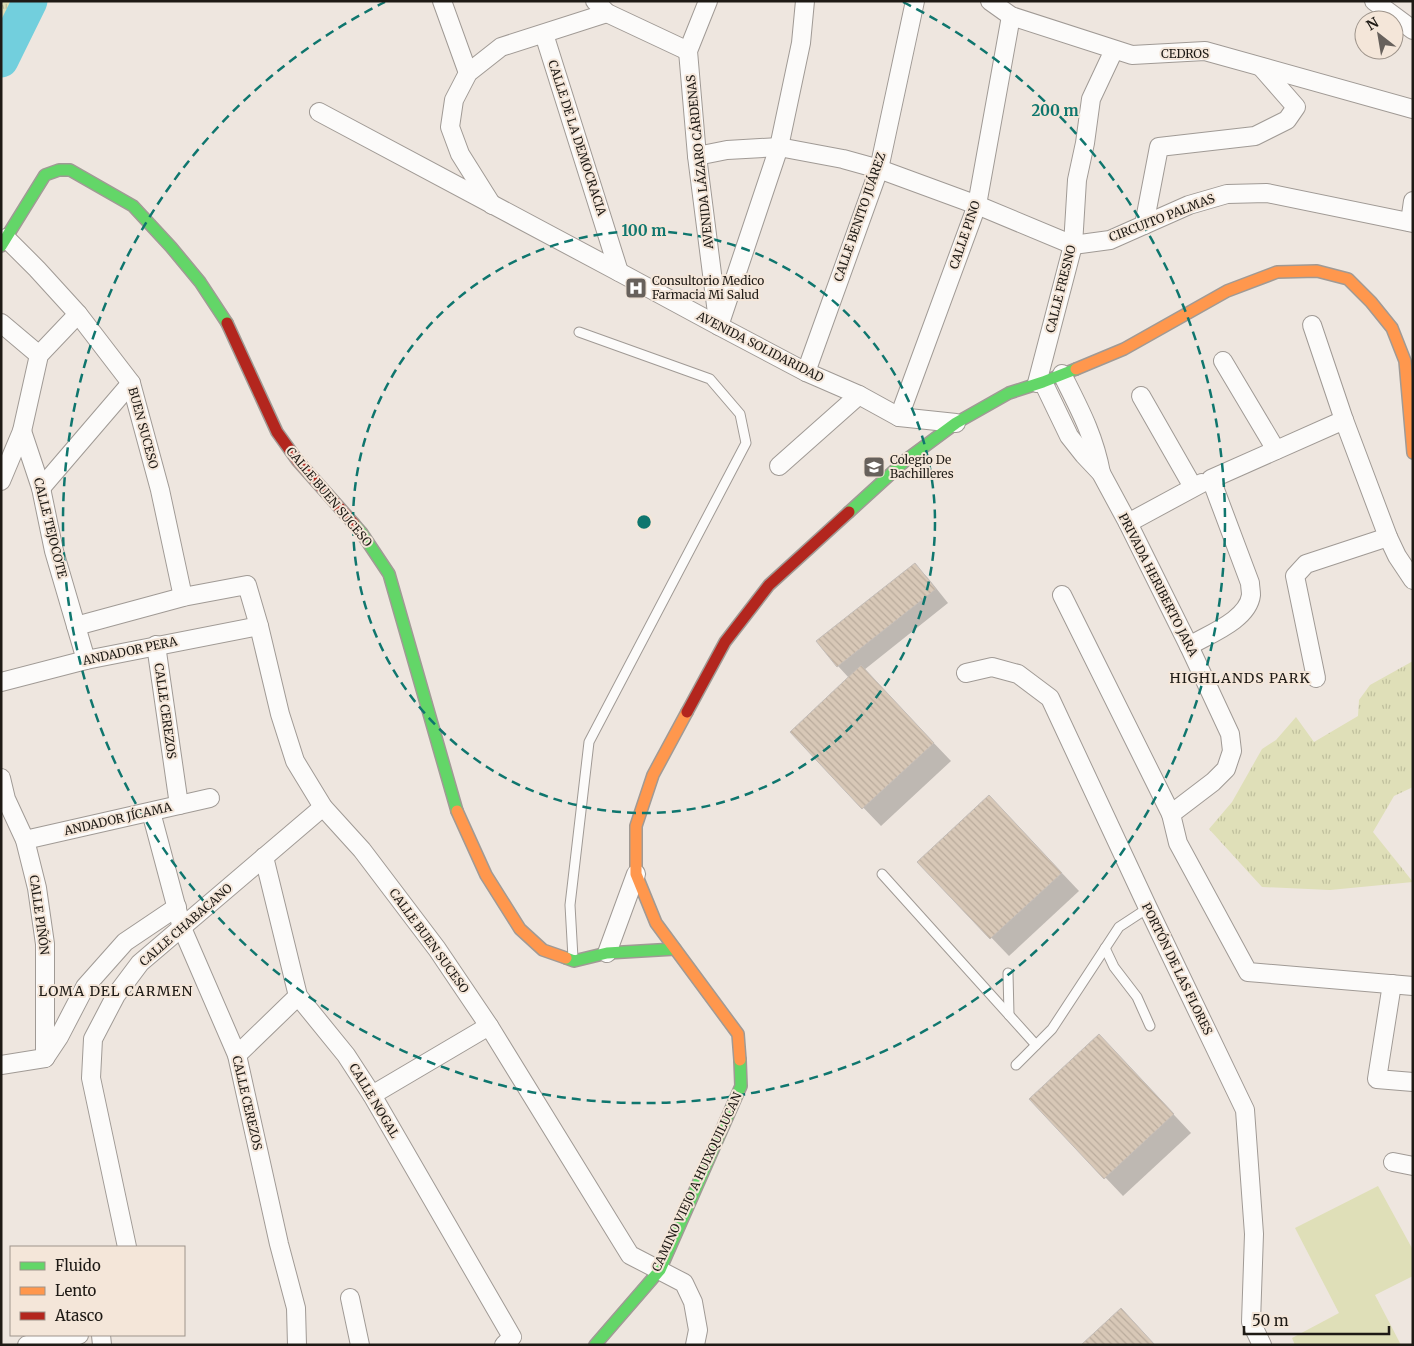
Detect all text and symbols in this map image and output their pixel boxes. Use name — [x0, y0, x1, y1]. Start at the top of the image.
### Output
north arrow — [1354, 10, 1404, 60]
text: N — [1363, 13, 1382, 34]
street label: CEDROS — [1161, 46, 1209, 61]
street label: CALLE DE LA DEMOCRACIA — [545, 58, 610, 218]
street label: AVENIDA LÁZARO CÁRDENAS — [683, 74, 716, 251]
text: 200 m — [1031, 101, 1079, 120]
street label: CALLE BENITO JUÁREZ — [830, 150, 889, 283]
street label: CIRCUITO PALMAS — [1107, 190, 1217, 245]
street label: CALLE PINO — [946, 198, 983, 271]
text: 100 m — [622, 221, 666, 240]
street label: CALLE FRESNO — [1042, 243, 1079, 334]
place label: Consultorio Medico Farmacia Mi Salud — [652, 273, 764, 302]
hospital icon: Consultorio Medico Farmacia Mi Salud — [624, 276, 648, 300]
street label: AVENIDA SOLIDARIDAD — [693, 308, 826, 385]
street label: BUEN SUCESO — [125, 385, 162, 471]
street label: CALLE BUEN SUCESO — [283, 444, 376, 550]
place label: Colegio De Bachilleres — [890, 452, 954, 481]
school or university icon: Colegio De Bachilleres — [862, 455, 886, 479]
street label: CALLE TEJOCOTE — [31, 476, 70, 580]
street label: PRIVADA HERIBERTO JARA — [1116, 511, 1201, 659]
centre of rings — [635, 513, 653, 531]
street label: ANDADOR PERA — [80, 633, 179, 668]
street label: CALLE CEREZOS — [151, 662, 180, 760]
district label: HIGHLANDS PARK — [1170, 669, 1311, 687]
street label: ANDADOR JÍCAMA — [62, 799, 174, 838]
street label: CALLE PIÑÓN — [26, 874, 53, 957]
street label: CALLE CHABACANO — [136, 880, 235, 969]
street label: CALLE BUEN SUCESO — [386, 886, 473, 996]
street label: PORTÓN DE LAS FLORES — [1139, 900, 1216, 1037]
district label: LOMA DEL CARMEN — [39, 982, 193, 1000]
street label: CALLE CEREZOS — [229, 1054, 266, 1152]
street label: CALLE NOGAL — [346, 1061, 403, 1141]
street label: CAMINO VIEJO A HUIXQUILUCAN — [648, 1089, 745, 1274]
legend — [10, 1246, 185, 1336]
text: Fluido — [55, 1256, 101, 1275]
text: Lento — [55, 1281, 97, 1300]
scale bar — [1244, 1304, 1389, 1336]
text: Atasco — [54, 1306, 103, 1325]
text: 50 m — [1252, 1311, 1289, 1330]

